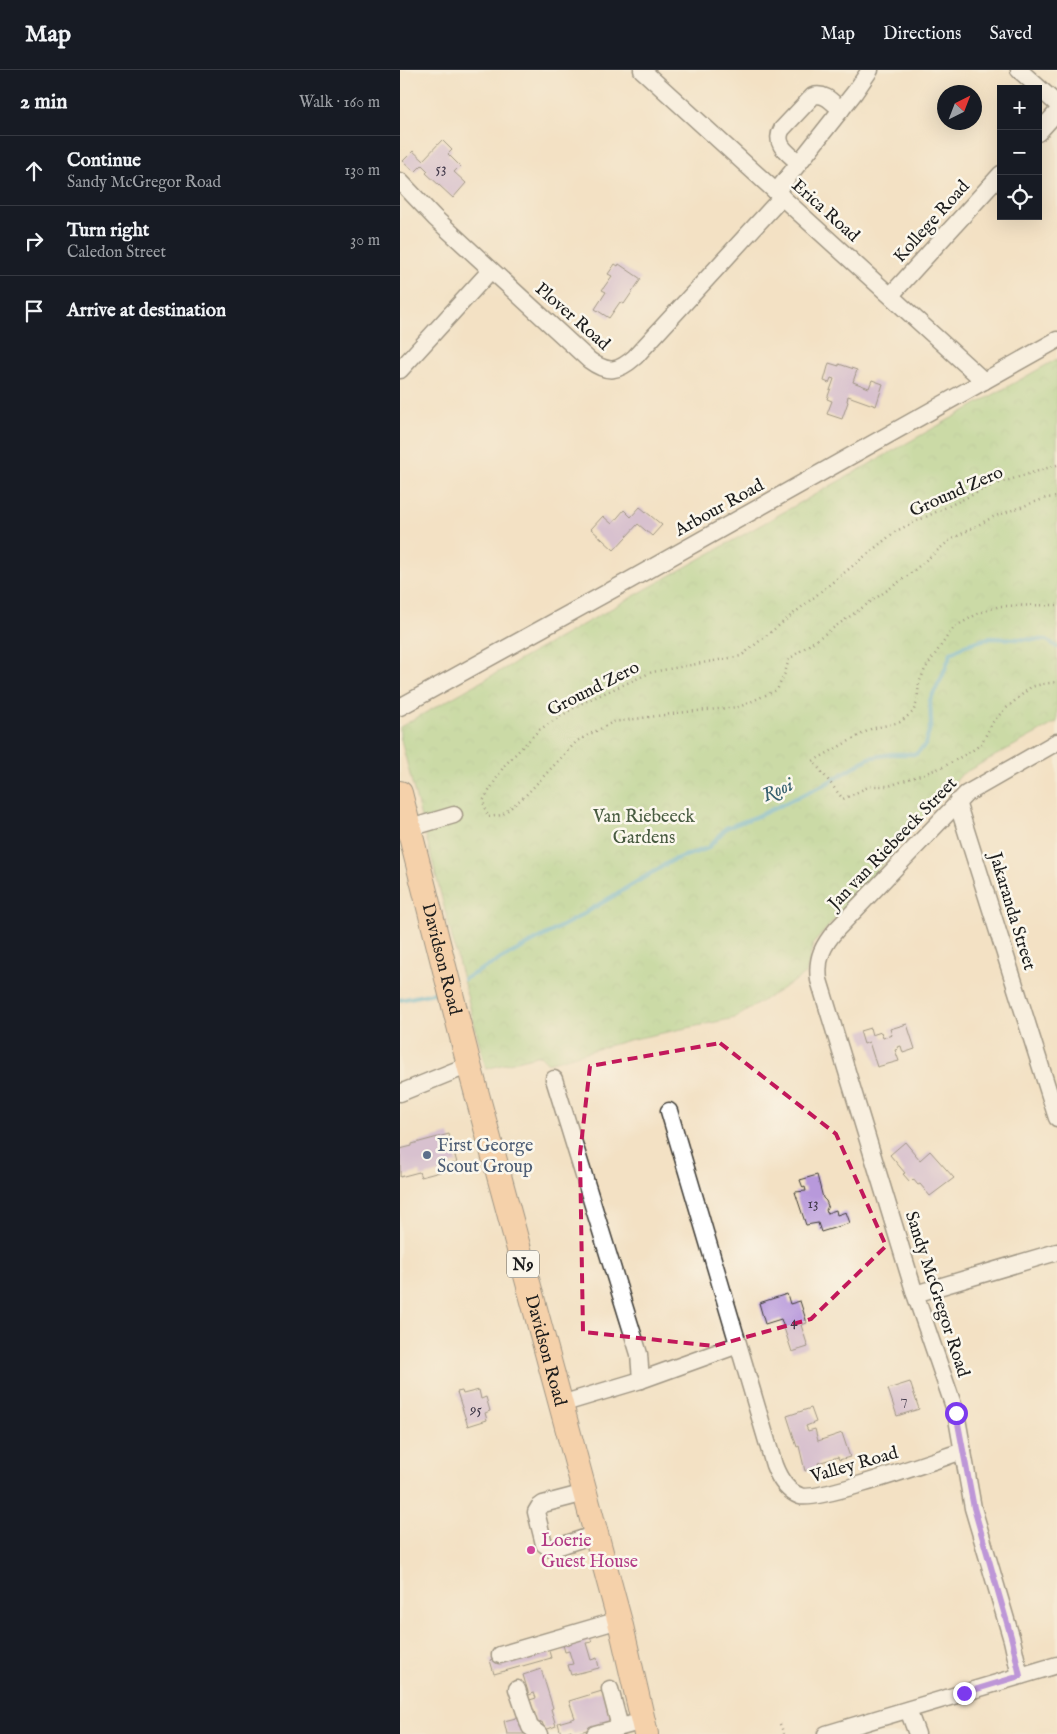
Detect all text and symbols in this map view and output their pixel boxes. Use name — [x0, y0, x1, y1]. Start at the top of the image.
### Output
text: Map — [25, 19, 71, 50]
text: Map — [821, 23, 855, 46]
text: Directions — [883, 23, 961, 46]
text: Saved — [989, 23, 1032, 46]
north arrow — [937, 85, 982, 130]
map controls — [997, 85, 1042, 220]
button: + — [997, 85, 1042, 130]
text: 2 min — [20, 89, 67, 116]
text: Walk · 160 m — [299, 93, 380, 113]
button: − — [997, 130, 1042, 175]
text: Continue — [67, 149, 141, 173]
icon: ahead — [20, 157, 48, 185]
house number: 53 — [435, 159, 447, 178]
text: 130 m — [344, 161, 380, 181]
text: Sandy McGregor Road — [67, 173, 221, 193]
street label: Erica Road — [786, 174, 864, 248]
button: locate — [997, 175, 1042, 220]
street label: Kollege Road — [889, 176, 975, 268]
text: Turn right — [67, 219, 149, 243]
icon: right — [20, 227, 48, 255]
text: 30 m — [350, 231, 380, 251]
text: Caledon Street — [67, 243, 166, 263]
street label: Plover Road — [530, 278, 615, 356]
icon: arrive — [20, 297, 48, 325]
text: Arrive at destination — [67, 299, 226, 323]
street label: Ground Zero — [906, 461, 1007, 523]
street label: Arbour Road — [670, 474, 769, 543]
street label: Ground Zero — [544, 656, 644, 722]
water label: Rooi — [758, 773, 799, 808]
street label: Jan van Riebeeck Street — [822, 773, 963, 917]
park label: Van Riebeeck Gardens — [592, 806, 695, 850]
street label: Jakaranda Street — [982, 848, 1040, 973]
street label: Davidson Road — [415, 901, 466, 1018]
place label: First George Scout Group — [437, 1135, 533, 1179]
marker: First George Scout Group — [421, 1149, 433, 1161]
house number: 13 — [807, 1194, 819, 1213]
street label: Sandy McGregor Road — [899, 1209, 974, 1381]
road number: N9 — [507, 1250, 539, 1278]
street label: Davidson Road — [519, 1292, 571, 1409]
house number: 4 — [790, 1312, 798, 1331]
house number: 7 — [900, 1390, 908, 1409]
house number: 95 — [469, 1400, 483, 1419]
route start — [945, 1402, 968, 1425]
street label: Valley Road — [807, 1442, 901, 1489]
place label: Loerie Guest House — [541, 1530, 638, 1574]
marker: Loerie Guest House — [525, 1544, 537, 1556]
route end — [953, 1682, 976, 1705]

